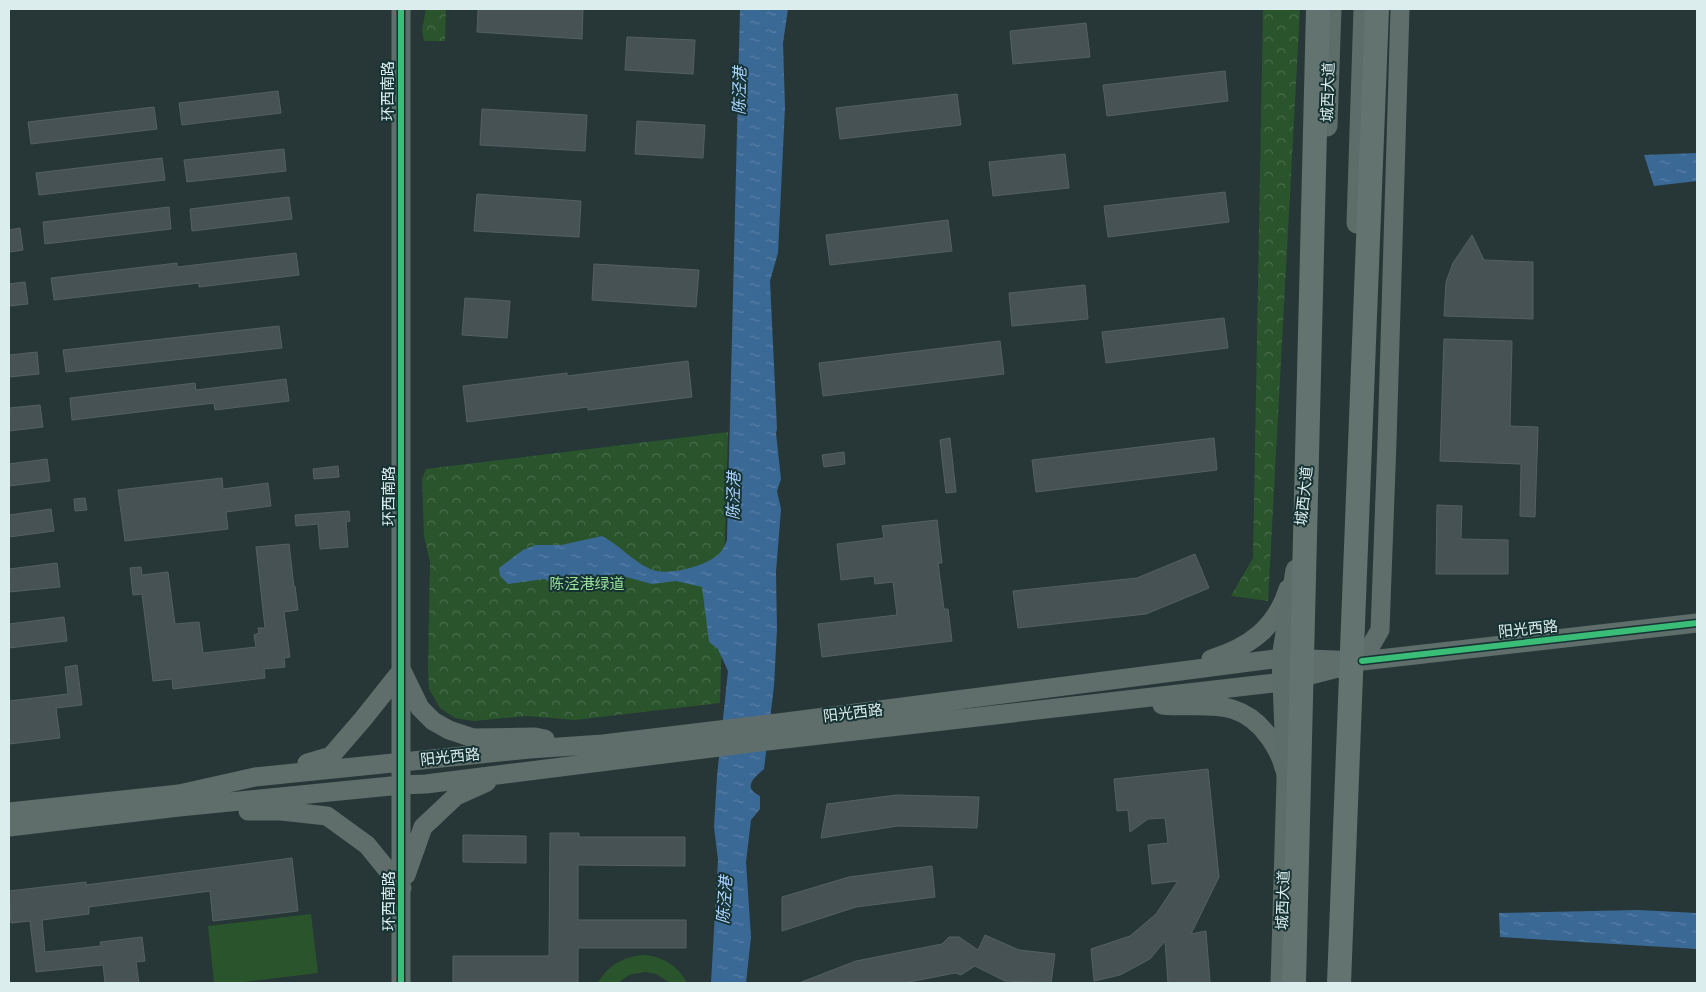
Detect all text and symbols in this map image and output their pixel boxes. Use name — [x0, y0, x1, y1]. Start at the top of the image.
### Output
street label: 环西南路 — [377, 61, 397, 121]
street label: 城西大道 — [1316, 62, 1338, 122]
water label: 陈泾港 — [728, 65, 750, 115]
street label: 城西大道 — [1290, 465, 1316, 527]
street label: 环西南路 — [378, 466, 398, 526]
water label: 陈泾港 — [722, 470, 744, 520]
park label: 陈泾港绿道 — [549, 573, 625, 593]
street label: 阳光西路 — [1497, 615, 1559, 641]
street label: 阳光西路 — [822, 698, 884, 726]
street label: 阳光西路 — [419, 743, 481, 769]
street label: 城西大道 — [1271, 870, 1293, 930]
street label: 环西南路 — [378, 871, 398, 931]
water label: 陈泾港 — [711, 873, 737, 925]

